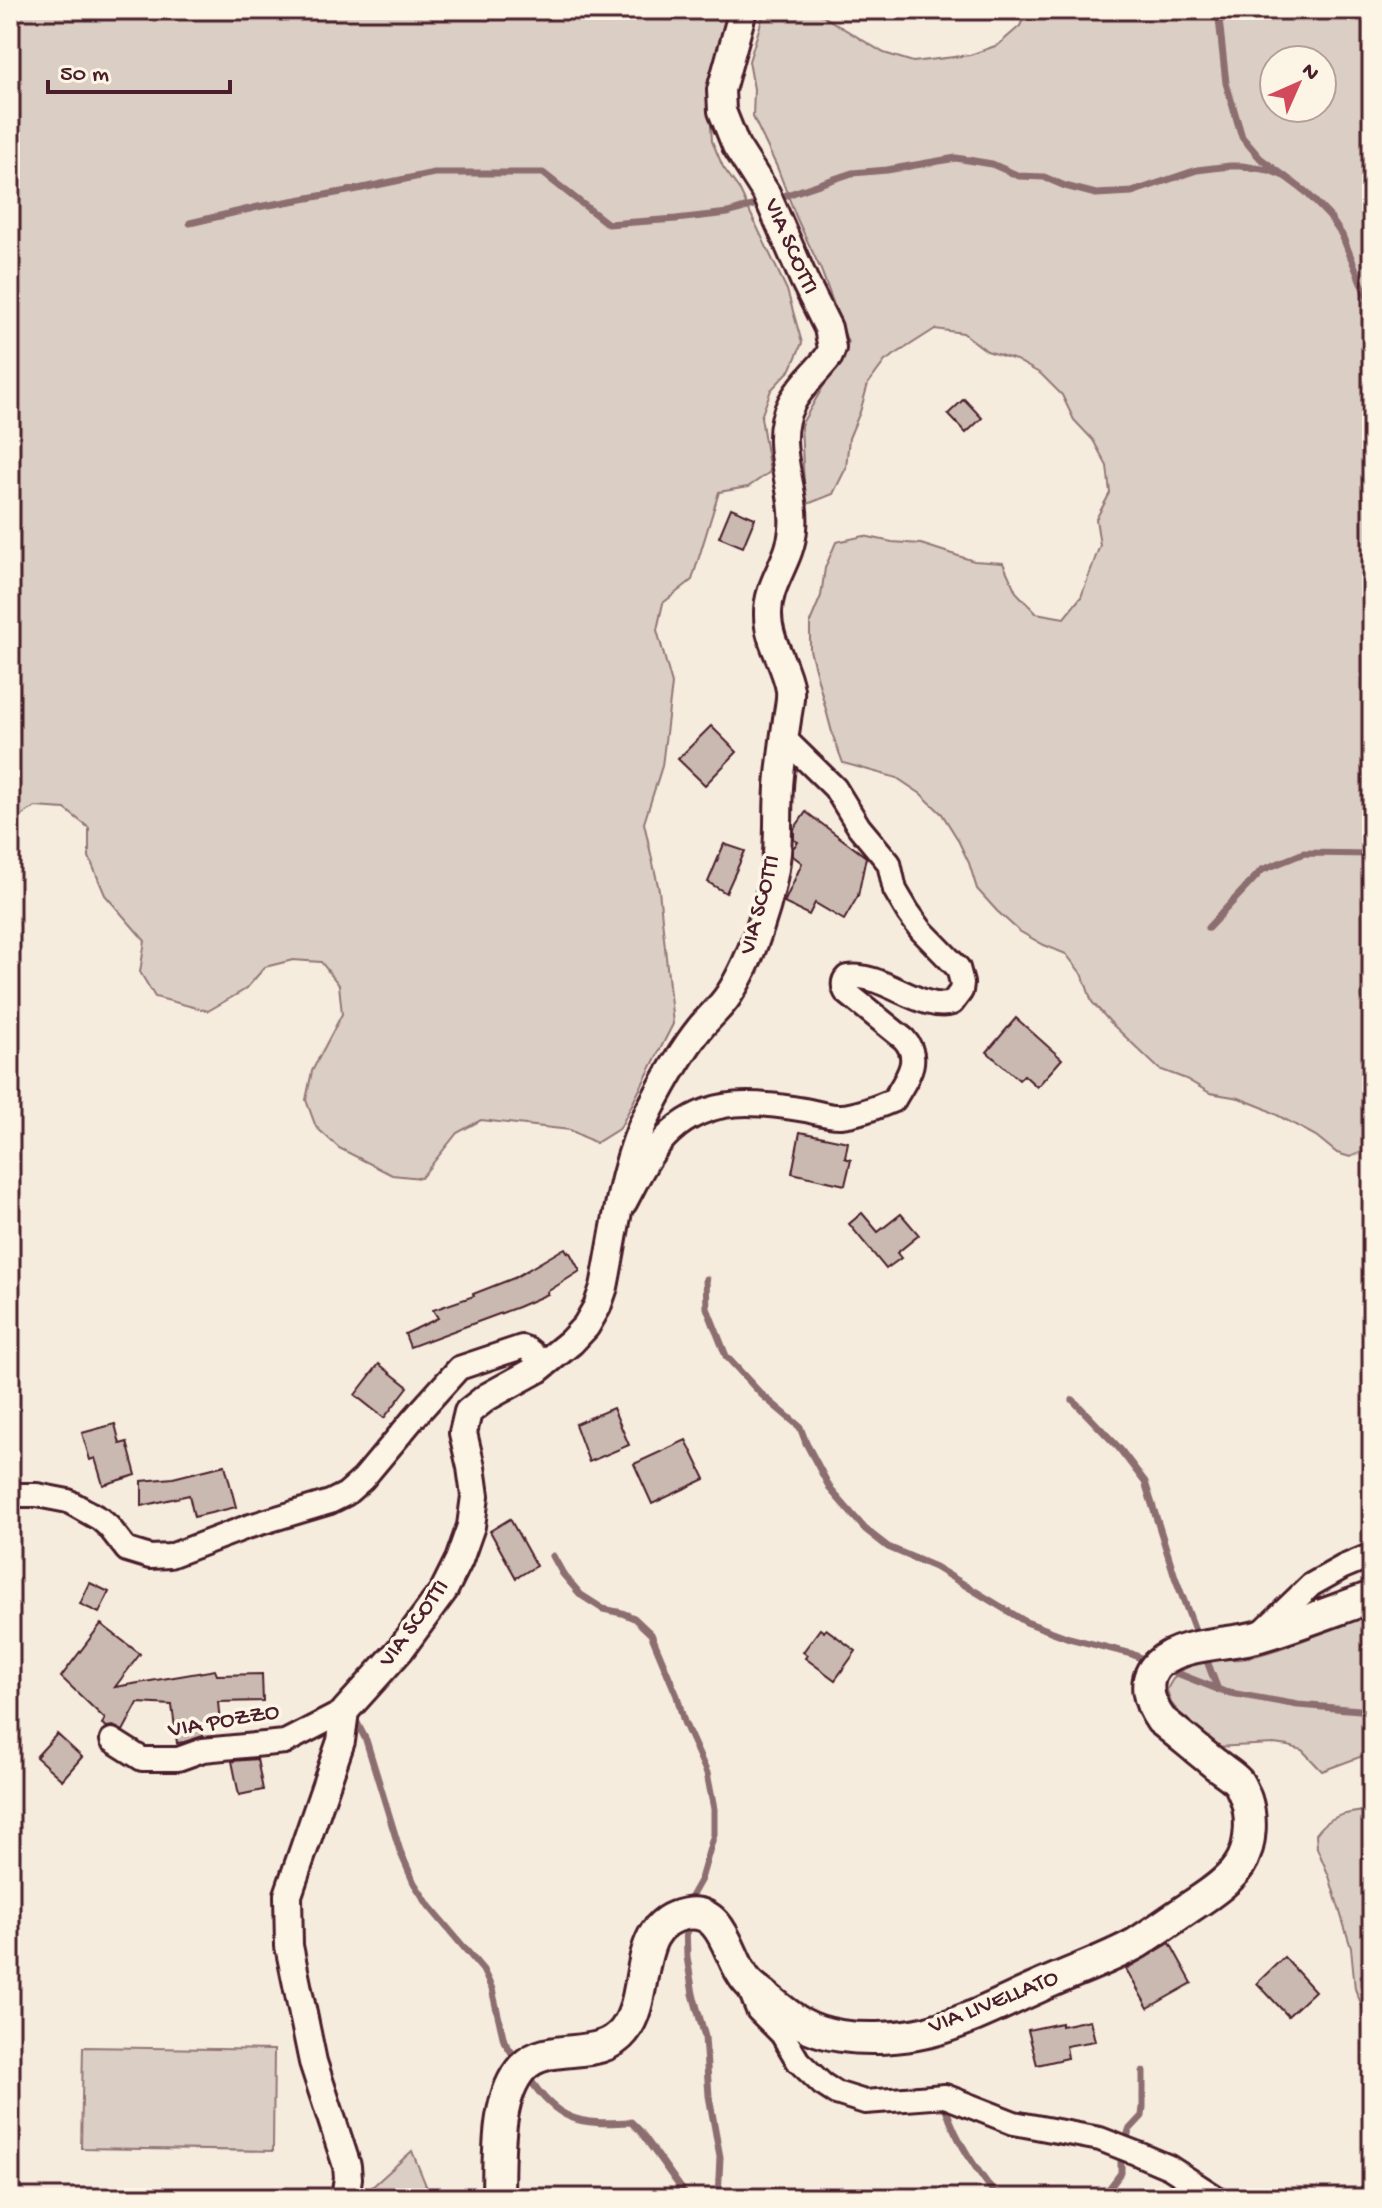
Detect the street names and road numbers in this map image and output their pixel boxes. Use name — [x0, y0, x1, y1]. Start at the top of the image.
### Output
street label: VIA SCOTTI — [756, 194, 824, 299]
street label: VIA SCOTTI — [734, 852, 788, 959]
street label: VIA SCOTTI — [373, 1574, 457, 1675]
street label: VIA POZZO — [165, 1698, 282, 1746]
street label: VIA LIVELLATO — [924, 1964, 1063, 2043]

